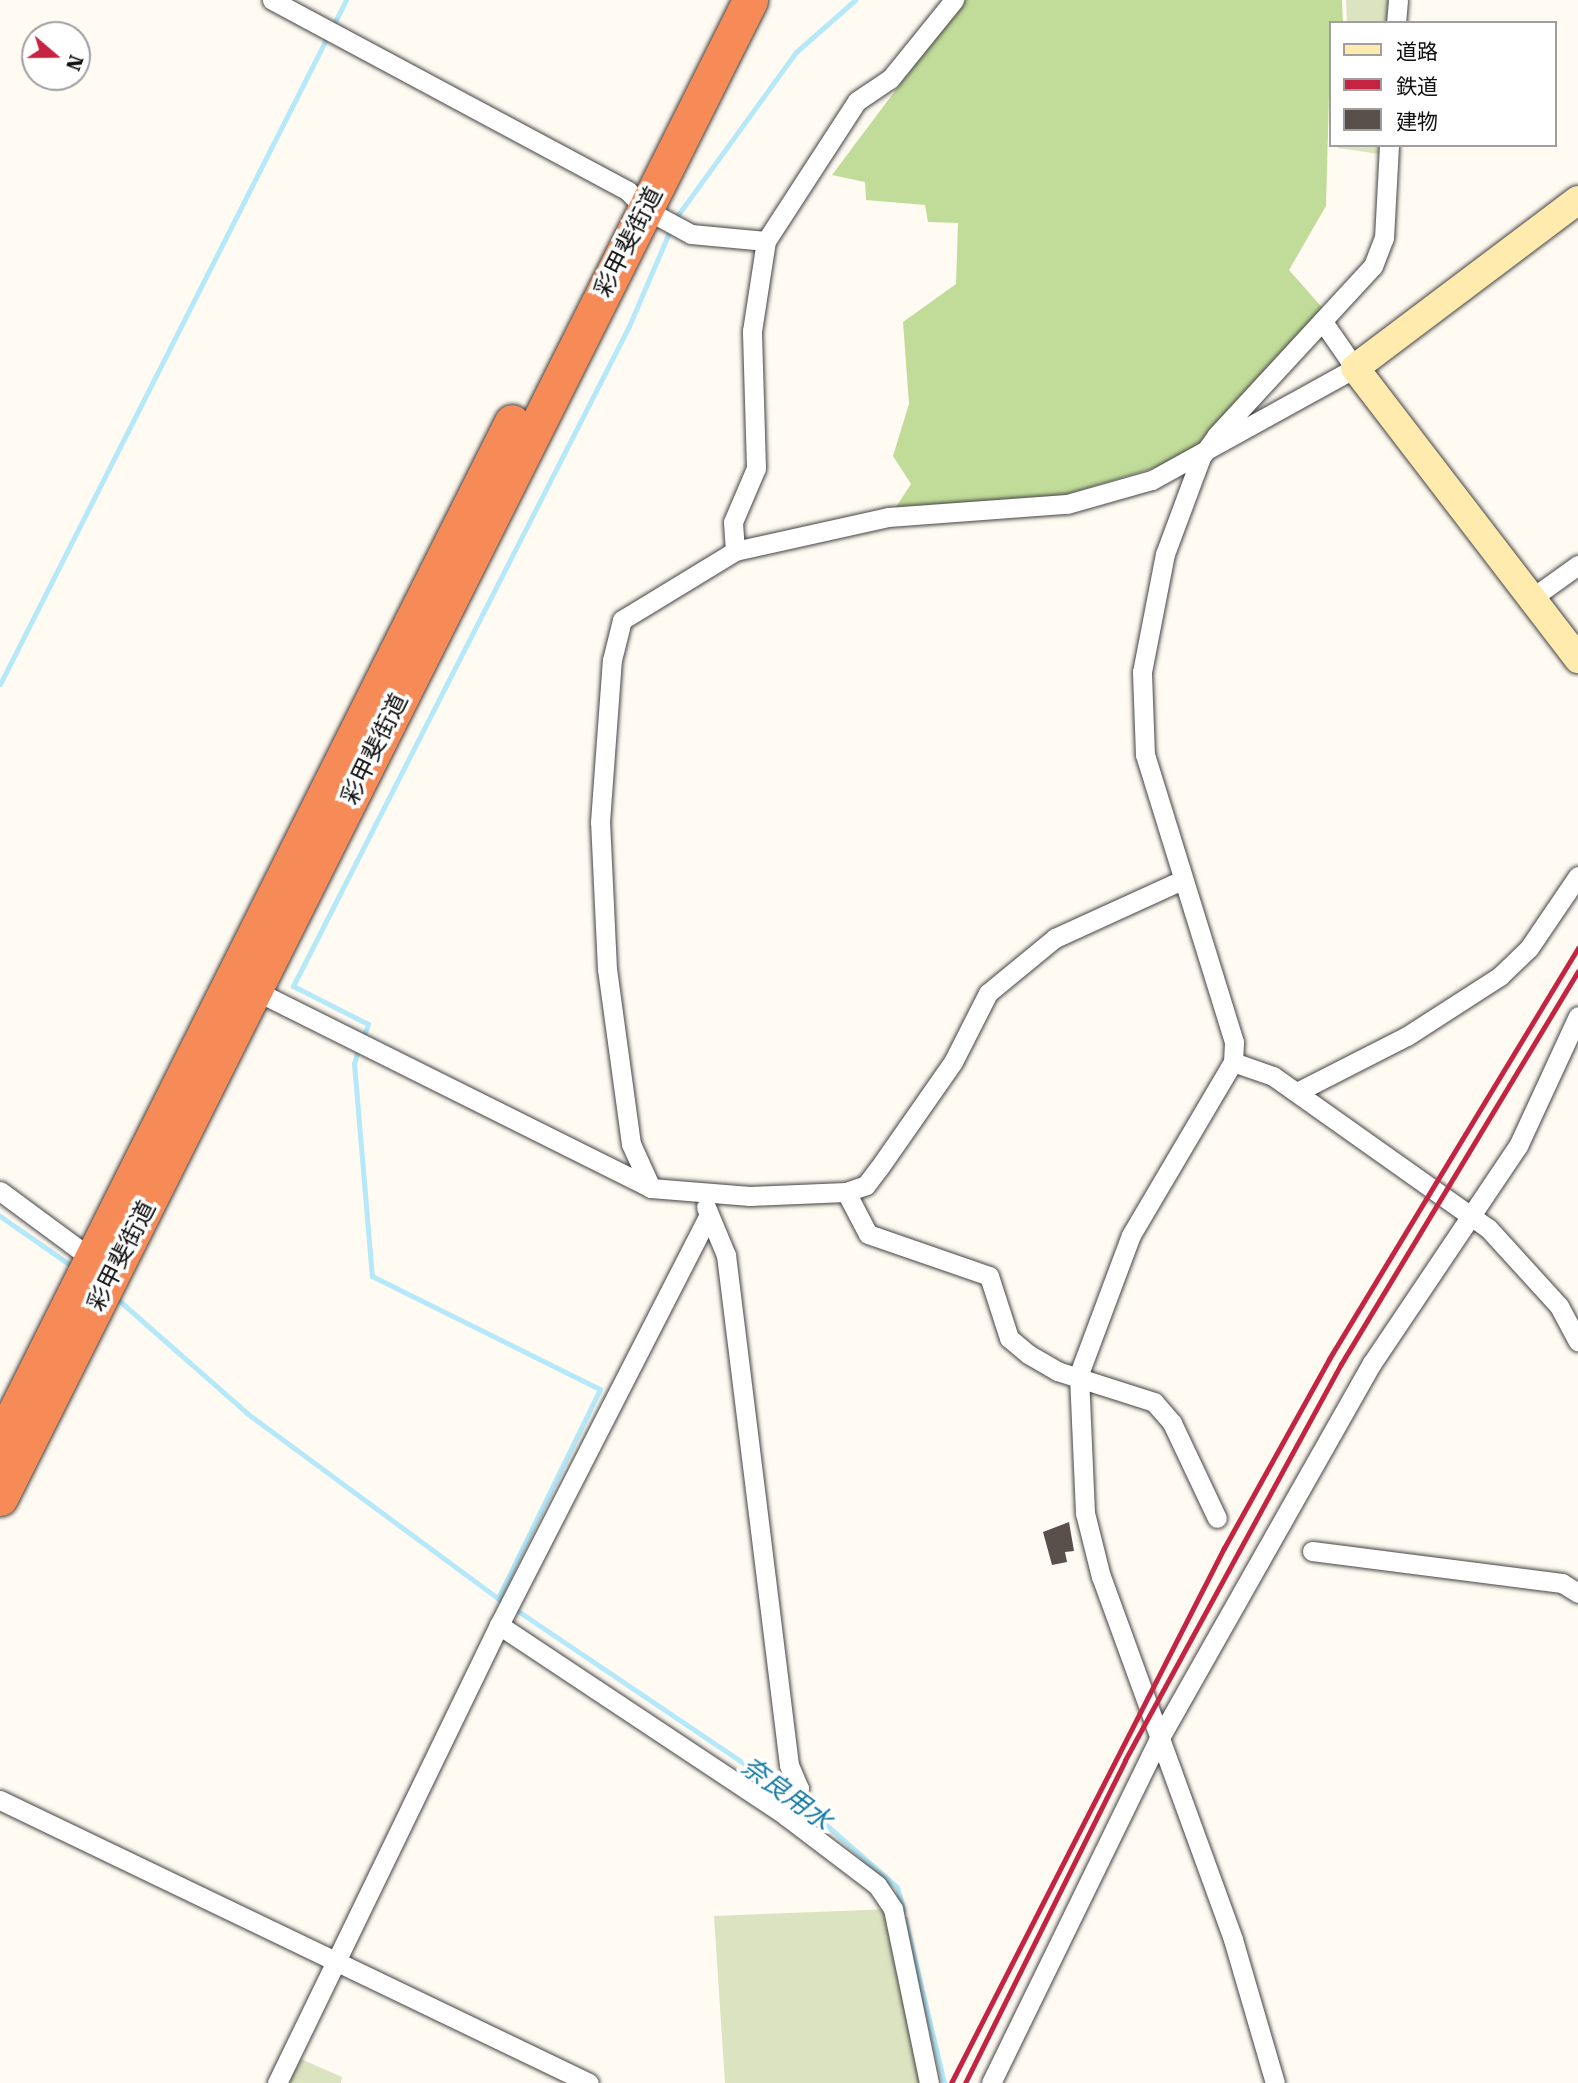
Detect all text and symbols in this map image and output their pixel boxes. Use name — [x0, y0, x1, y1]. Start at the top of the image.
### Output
north arrow — [21, 21, 91, 91]
legend — [1330, 21, 1557, 147]
text: 道路 — [1396, 40, 1438, 64]
text: N — [61, 52, 88, 73]
text: 鉄道 — [1396, 75, 1438, 99]
text: 建物 — [1396, 110, 1438, 134]
street label: 彩甲斐街道 — [589, 182, 669, 302]
street label: 彩甲斐街道 — [336, 689, 414, 809]
street label: 彩甲斐街道 — [82, 1196, 162, 1316]
water label: 奈良用水 — [735, 1751, 837, 1837]

